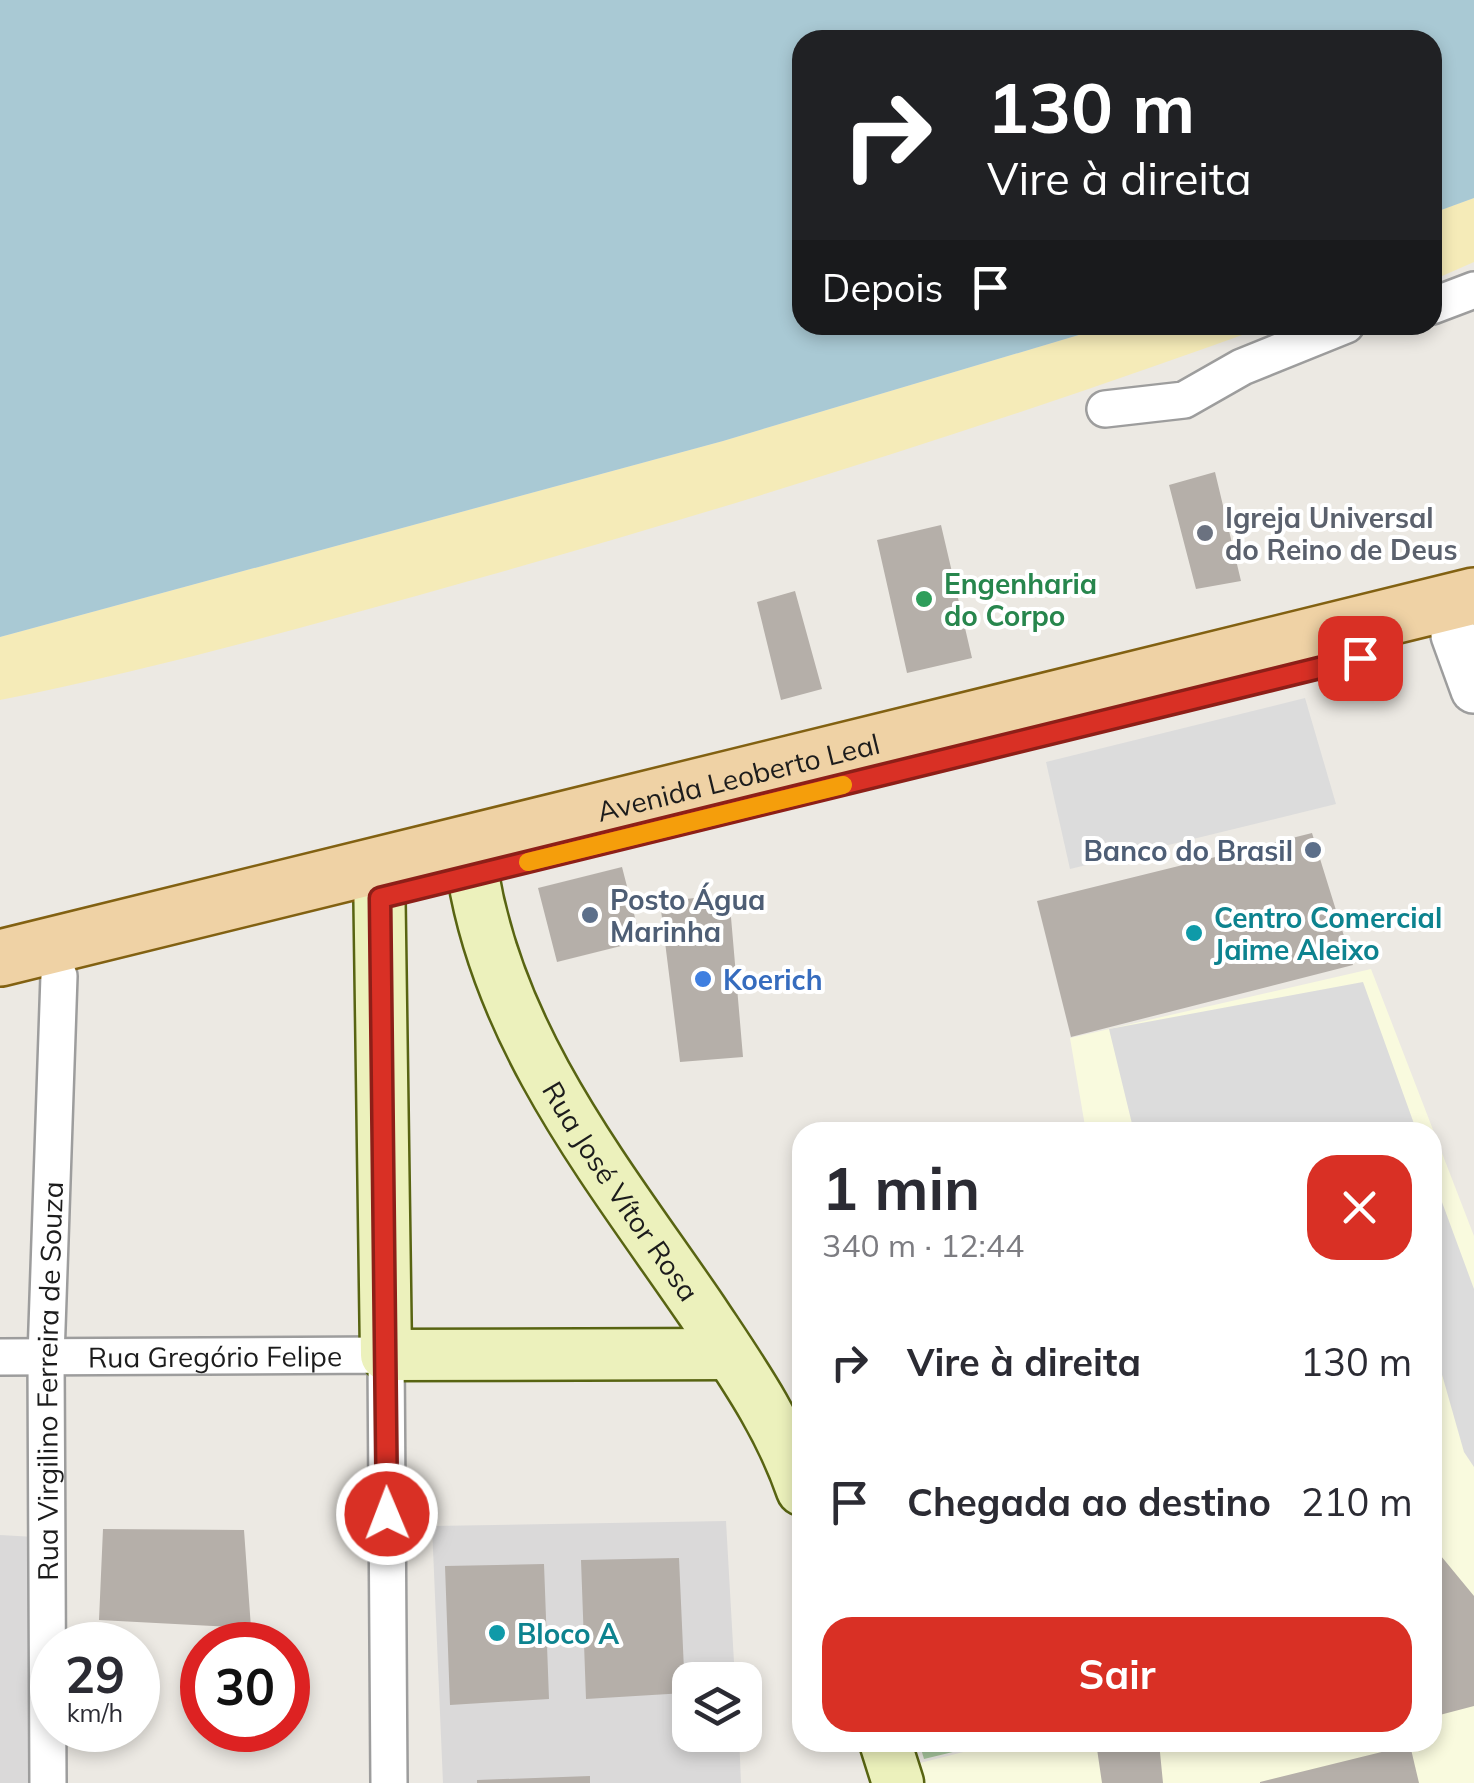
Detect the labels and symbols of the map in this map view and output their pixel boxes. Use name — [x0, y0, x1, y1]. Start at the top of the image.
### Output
place label: Igreja Universal do Reino de Deus — [1225, 500, 1457, 567]
marker: Igreja Universal do Reino de Deus — [1194, 522, 1216, 544]
place label: Engenharia do Corpo — [944, 566, 1097, 633]
marker: Engenharia do Corpo — [913, 588, 935, 610]
pin — [1318, 616, 1403, 701]
street label: Avenida Leoberto Leal — [593, 725, 883, 828]
place label: Banco do Brasil — [1084, 833, 1293, 868]
marker: Banco do Brasil — [1302, 839, 1324, 861]
place label: Posto Água Marinha — [610, 882, 765, 949]
place label: Centro Comercial Jaime Aleixo — [1214, 900, 1442, 967]
marker: Posto Água Marinha — [579, 904, 601, 926]
marker: Centro Comercial Jaime Aleixo — [1183, 922, 1205, 944]
place label: Koerich — [723, 962, 823, 997]
marker: Koerich — [692, 968, 714, 990]
street label: Rua José Vítor Rosa — [536, 1075, 707, 1307]
street label: Rua Virgilino Ferreira de Souza — [28, 1181, 69, 1581]
street label: Rua Gregório Felipe — [88, 1338, 342, 1374]
position arrow — [335, 1462, 439, 1566]
place label: Bloco A — [517, 1616, 619, 1651]
speed limit sign: 30 — [180, 1622, 310, 1752]
marker: Bloco A — [486, 1622, 508, 1644]

